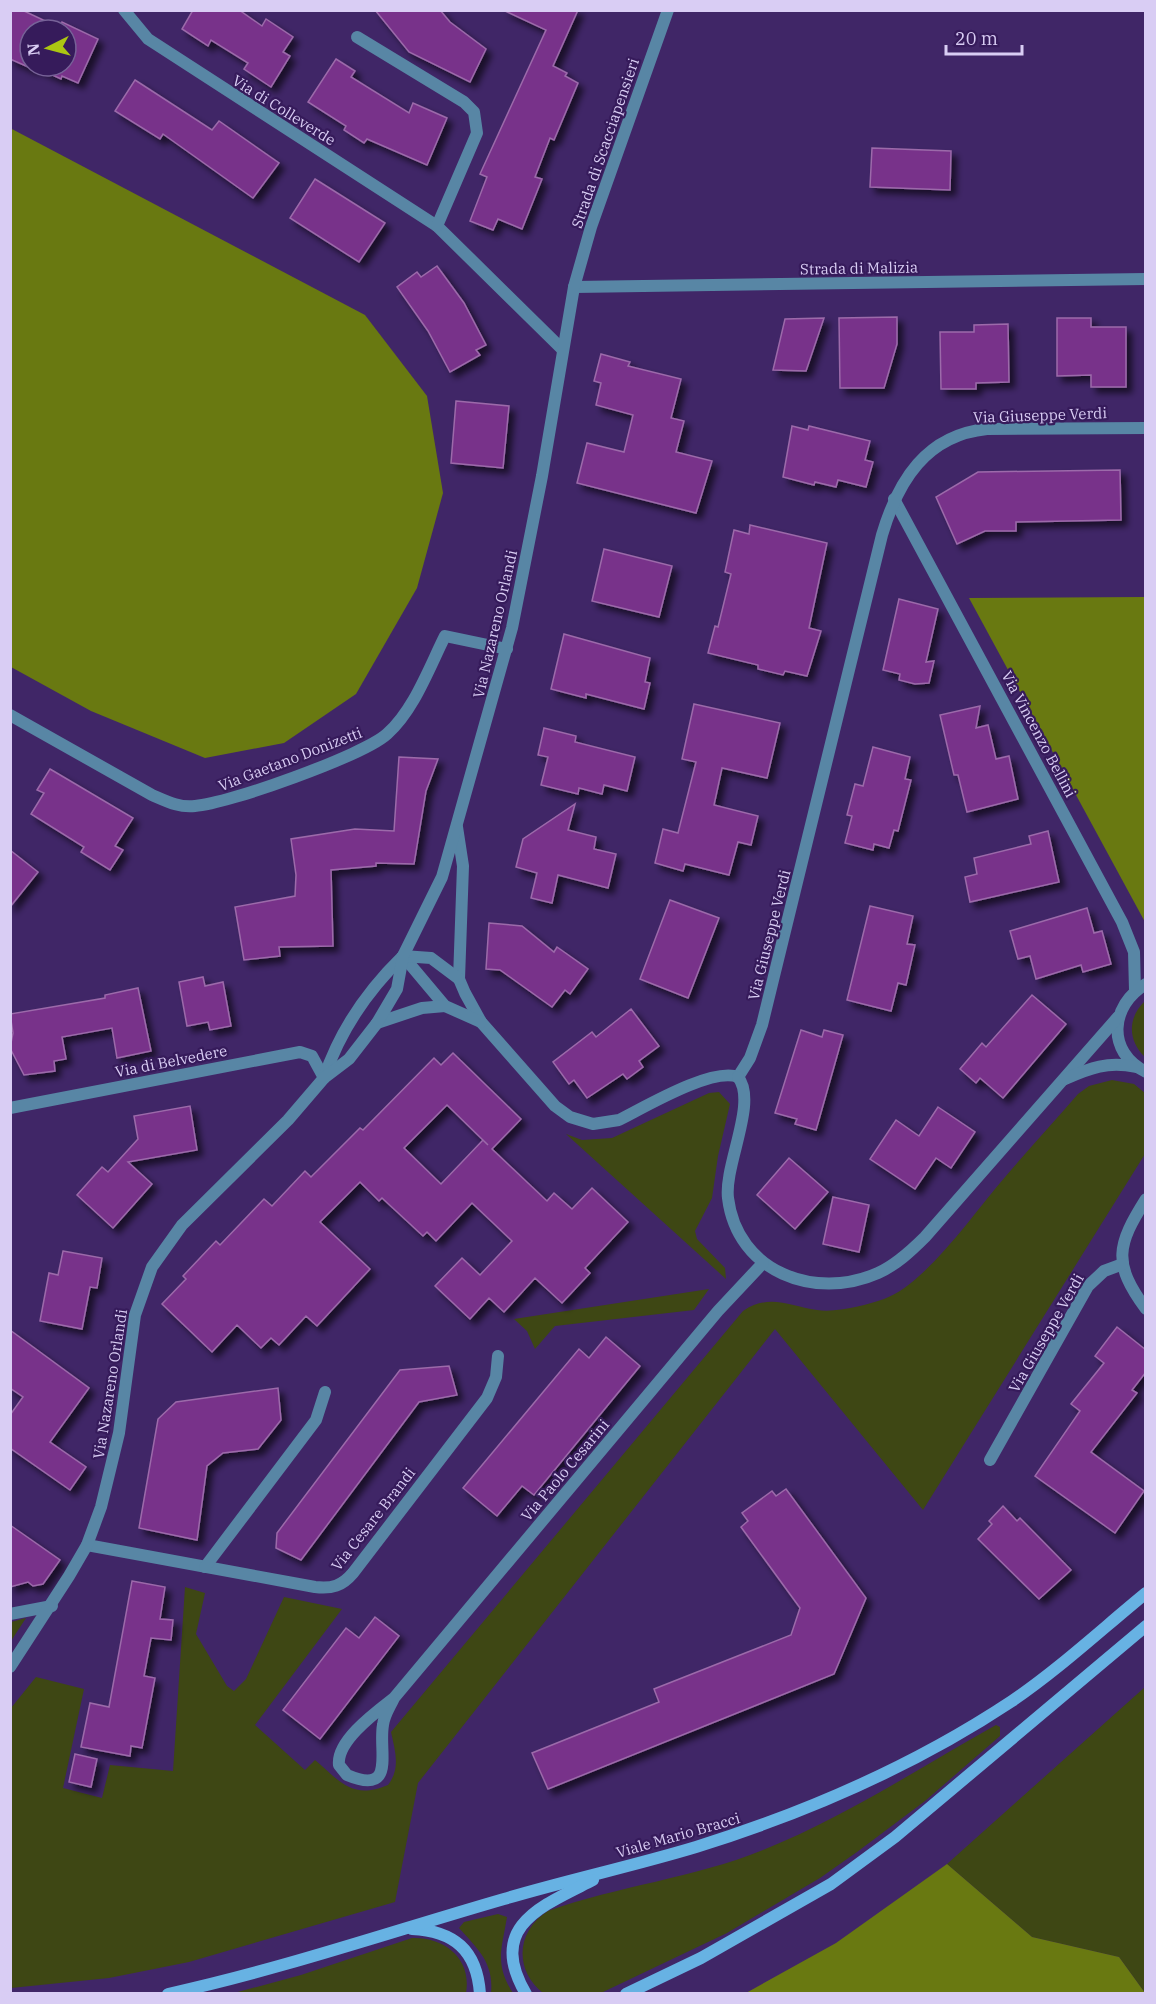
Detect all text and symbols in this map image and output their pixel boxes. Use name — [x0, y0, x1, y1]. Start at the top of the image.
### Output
north arrow — [18, 18, 78, 78]
scale bar — [946, 18, 1022, 56]
text: 20 m — [955, 27, 998, 50]
text: N — [22, 42, 44, 57]
street label: Strada di Scacciapensieri — [567, 55, 643, 230]
street label: Via di Colleverde — [229, 71, 339, 149]
street label: Strada di Malizia — [800, 257, 918, 279]
street label: Via Giuseppe Verdi — [973, 403, 1108, 427]
street label: Via Nazareno Orlandi — [469, 548, 521, 700]
street label: Via Vincenzo Bellini — [998, 667, 1081, 801]
street label: Via Gaetano Donizetti — [216, 723, 365, 795]
street label: Via Giuseppe Verdi — [744, 867, 794, 1002]
street label: Via di Belvedere — [113, 1041, 229, 1081]
street label: Via Giuseppe Verdi — [1004, 1270, 1088, 1396]
street label: Via Nazareno Orlandi — [89, 1307, 131, 1460]
street label: Via Paolo Cesarini — [517, 1415, 613, 1525]
street label: Via Cesare Brandi — [327, 1463, 419, 1574]
street label: Viale Mario Bracci — [614, 1808, 742, 1862]

